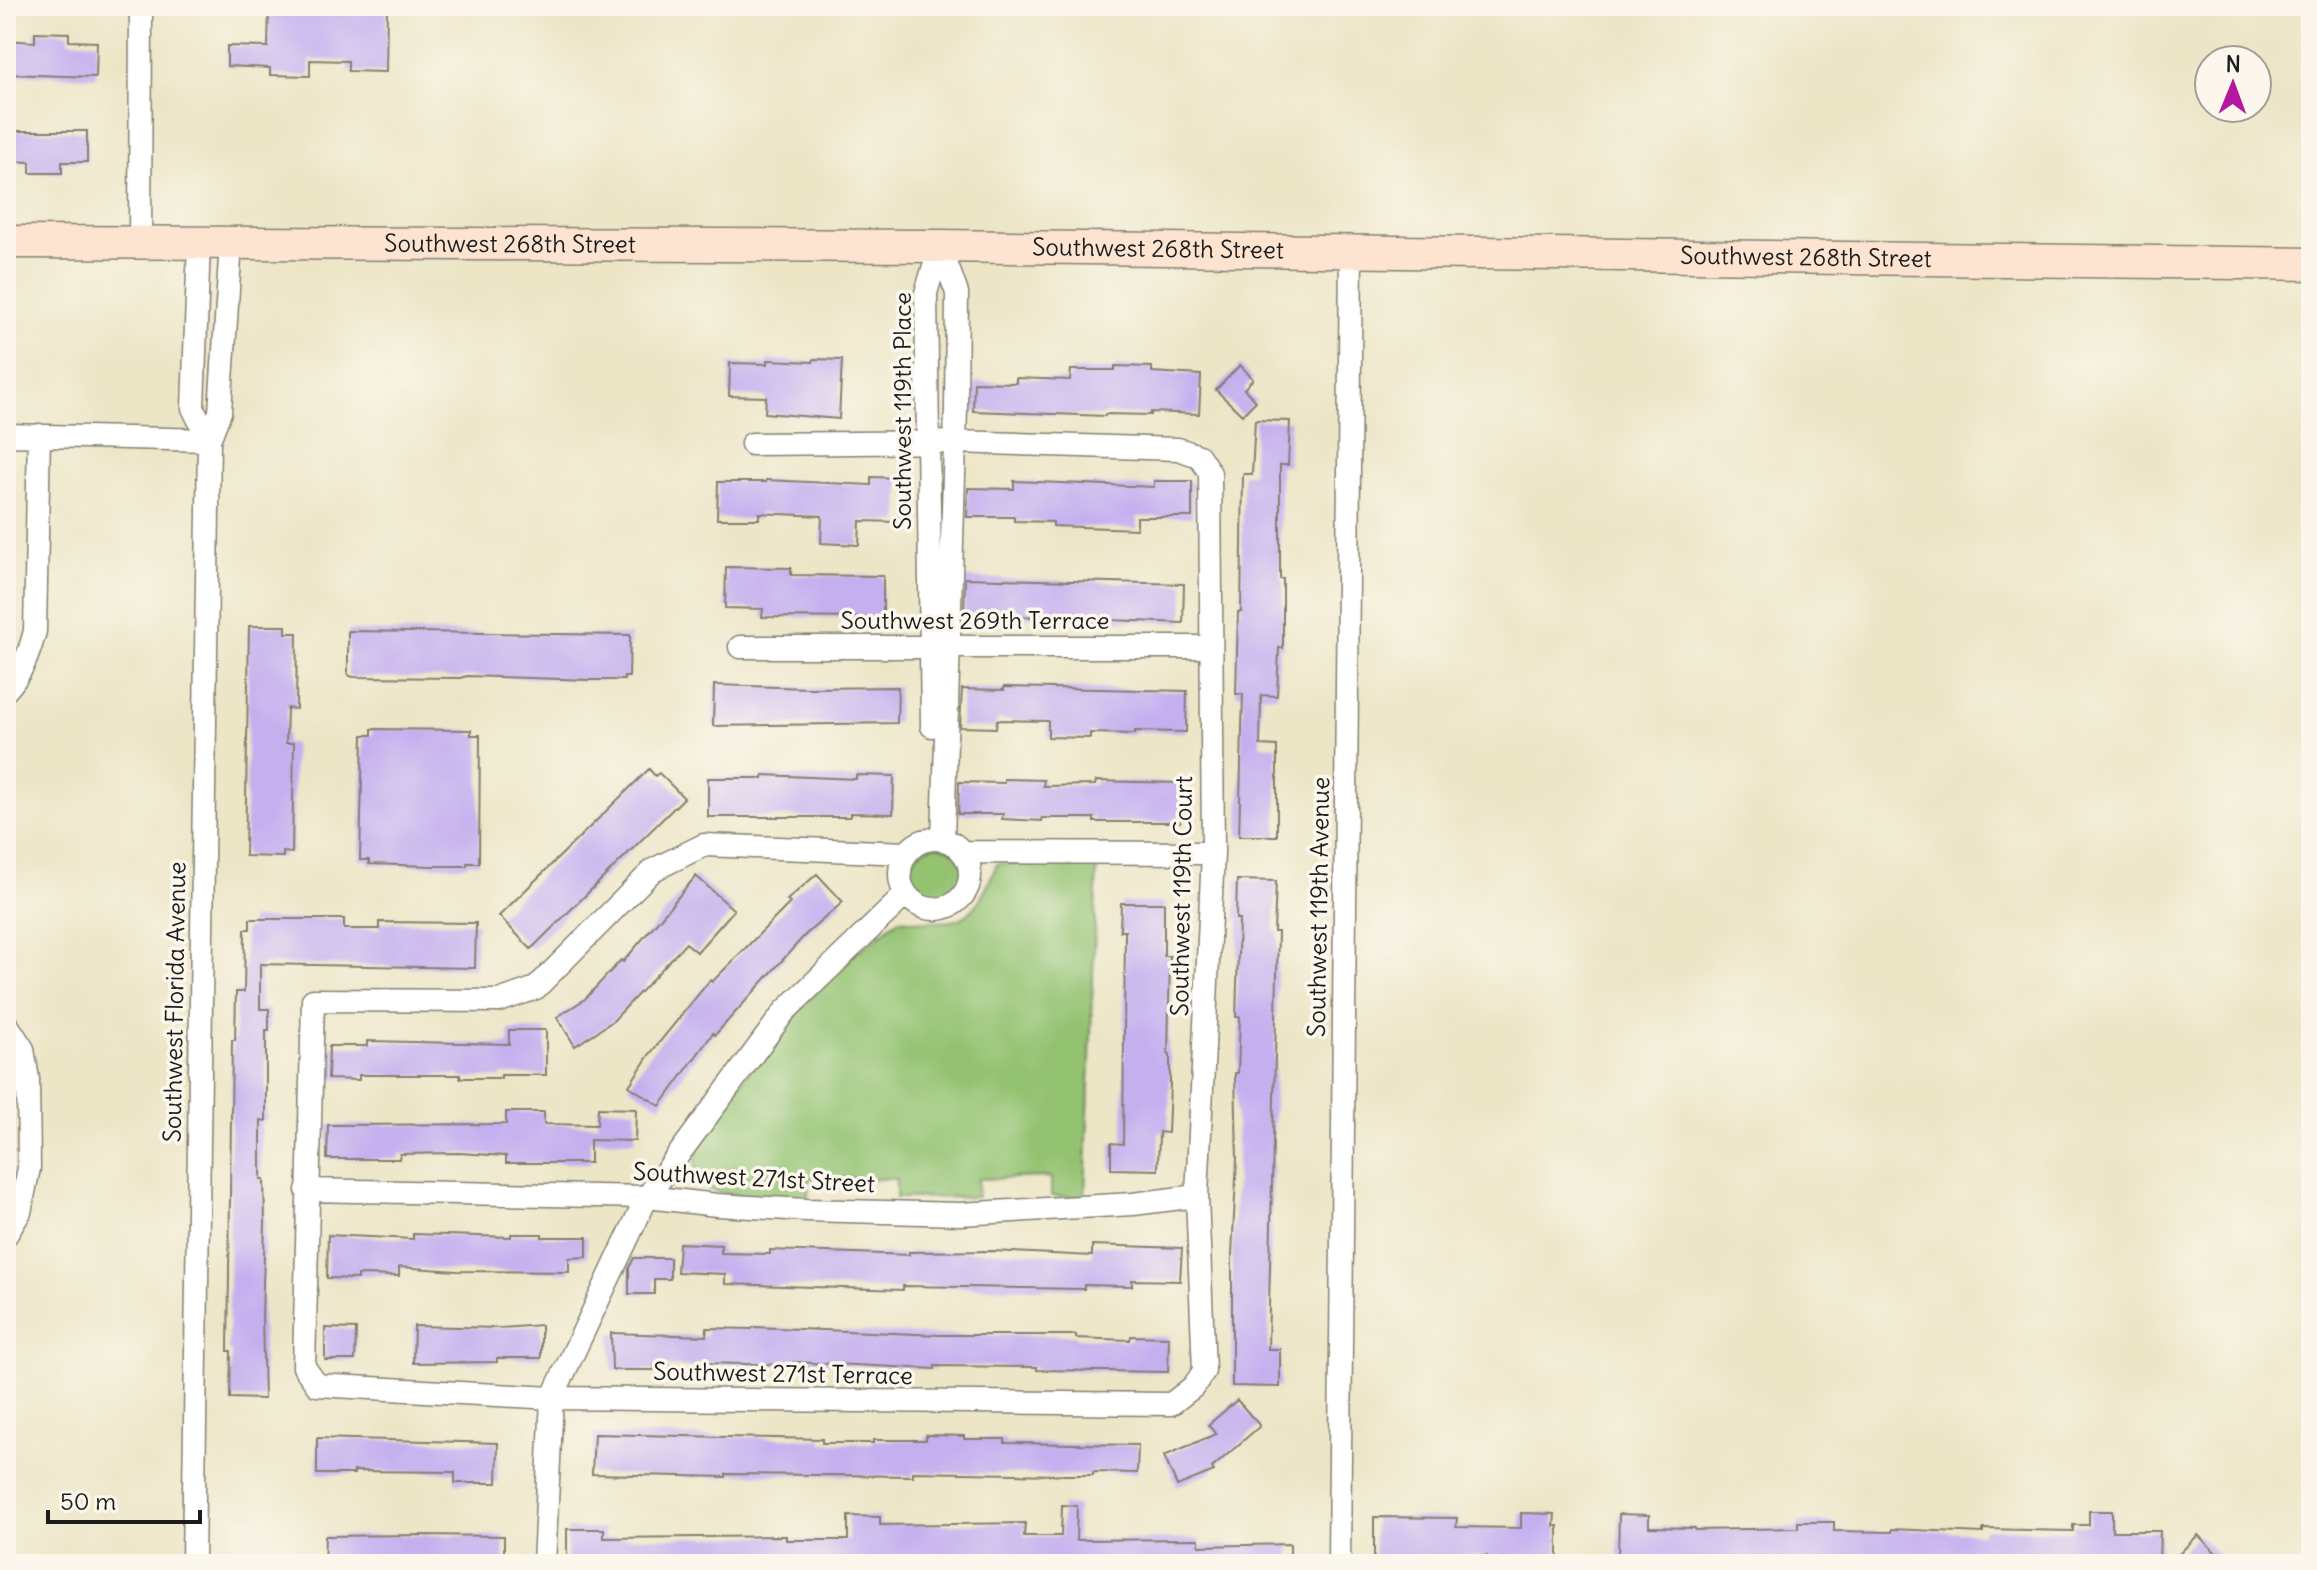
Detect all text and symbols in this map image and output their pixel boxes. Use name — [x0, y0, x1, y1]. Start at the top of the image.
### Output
north arrow — [2193, 44, 2273, 124]
text: N — [2226, 50, 2241, 78]
street label: Southwest 268th Street — [384, 228, 636, 259]
street label: Southwest 268th Street — [1032, 231, 1284, 265]
street label: Southwest 268th Street — [1680, 240, 1932, 273]
street label: Southwest 119th Place — [887, 292, 917, 530]
street label: Southwest 269th Terrace — [840, 605, 1110, 635]
street label: Southwest 119th Court — [1164, 775, 1198, 1017]
street label: Southwest 119th Avenue — [1301, 777, 1335, 1037]
street label: Southwest Florida Avenue — [157, 861, 191, 1143]
street label: Southwest 271st Street — [632, 1156, 876, 1198]
street label: Southwest 271st Terrace — [653, 1356, 913, 1390]
scale bar — [48, 1474, 200, 1524]
text: 50 m — [60, 1486, 116, 1516]

